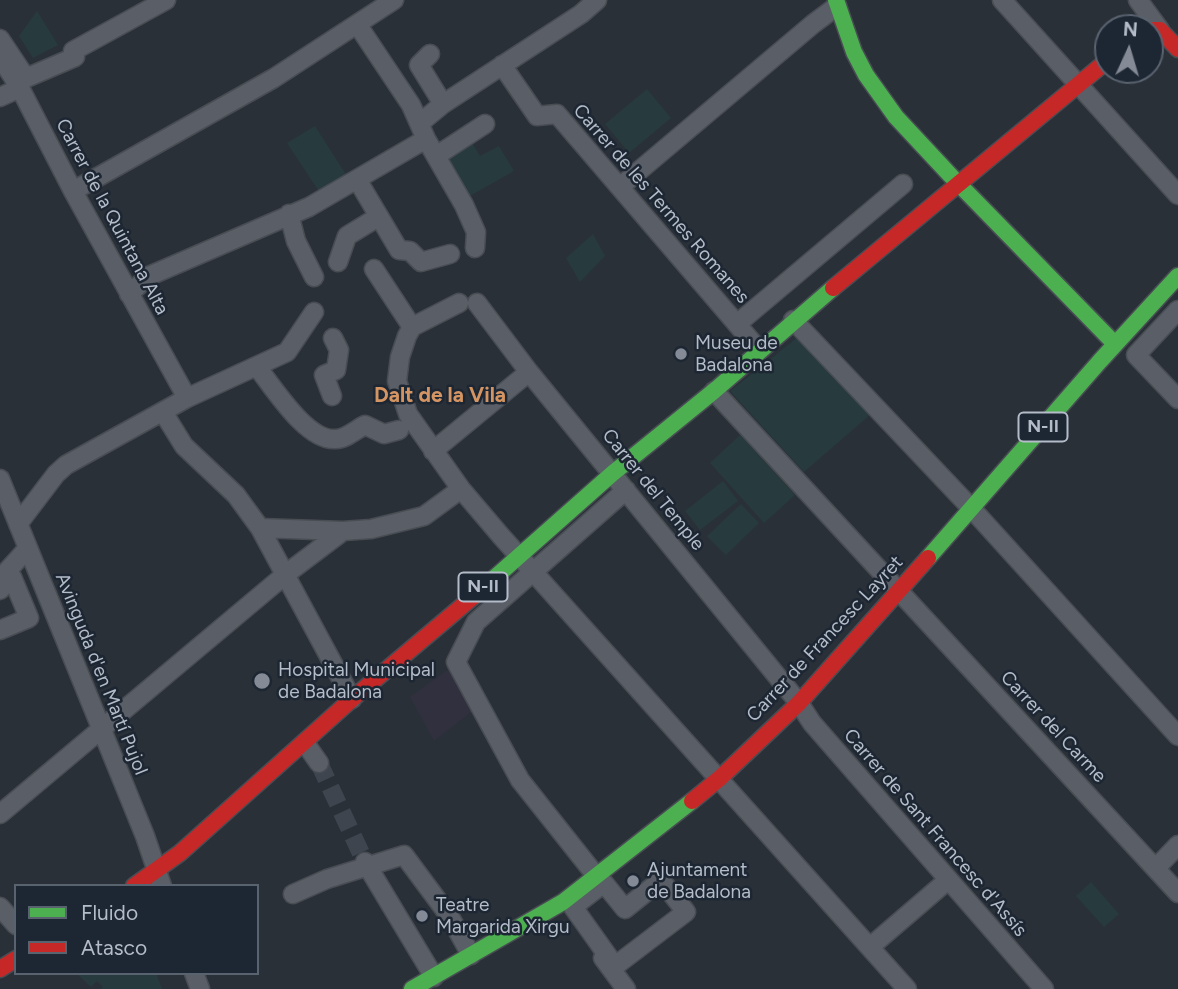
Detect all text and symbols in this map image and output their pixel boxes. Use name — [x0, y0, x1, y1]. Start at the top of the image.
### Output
north arrow — [1094, 14, 1164, 84]
text: N — [1122, 18, 1138, 42]
street label: Carrer de les Termes Romanes — [568, 100, 754, 308]
street label: Carrer de la Quintana Alta — [51, 115, 173, 319]
place label: Museu de Badalona — [695, 332, 778, 376]
marker: Museu de Badalona — [673, 346, 689, 362]
district label: Dalt de la Vila — [374, 383, 506, 409]
road number: N-II — [1018, 412, 1068, 442]
street label: Carrer del Temple — [597, 425, 709, 555]
street label: Carrer de Francesc Layret — [742, 551, 908, 727]
street label: Avinguda d'en Martí Pujol — [50, 570, 152, 778]
road number: N-II — [458, 572, 508, 602]
place label: Hospital Municipal de Badalona — [278, 659, 435, 703]
street label: Carrer del Carme — [995, 666, 1111, 788]
marker: Hospital Municipal de Badalona — [252, 671, 272, 691]
street label: Carrer de Sant Francesc d'Assís — [839, 724, 1031, 942]
place label: Ajuntament de Badalona — [647, 859, 751, 903]
marker: Ajuntament de Badalona — [625, 873, 641, 889]
legend — [14, 884, 259, 975]
place label: Teatre Margarida Xirgu — [436, 894, 570, 938]
text: Fluido — [81, 900, 138, 925]
marker: Teatre Margarida Xirgu — [414, 908, 430, 924]
text: Atasco — [81, 935, 147, 960]

